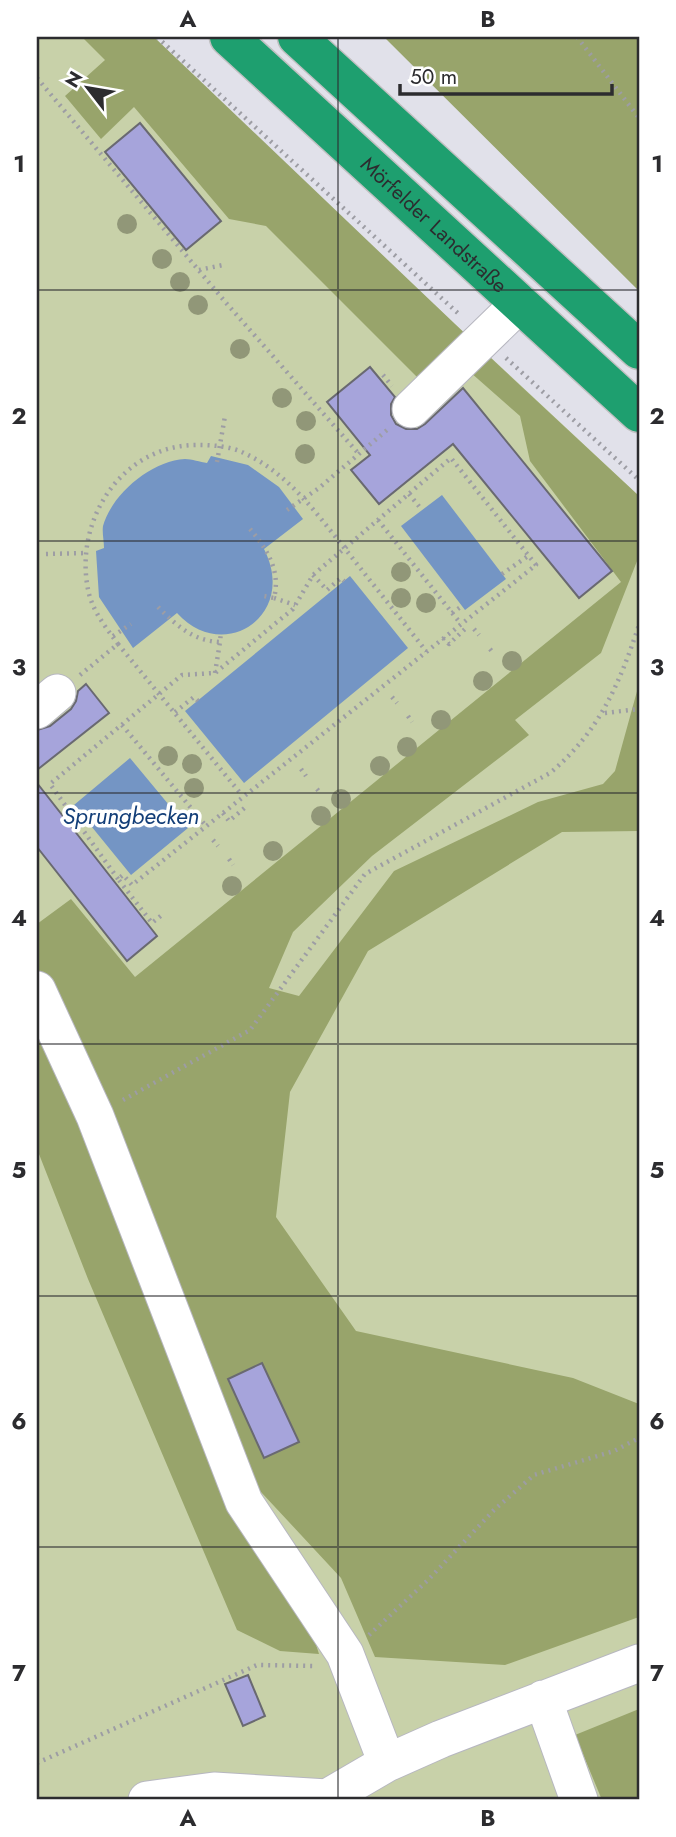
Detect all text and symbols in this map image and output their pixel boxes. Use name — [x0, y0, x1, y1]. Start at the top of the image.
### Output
text: A — [179, 2, 197, 36]
text: B — [480, 2, 496, 36]
north arrow — [52, 52, 122, 122]
scale bar — [400, 52, 611, 96]
text: 50 m — [410, 62, 457, 92]
text: N — [58, 66, 89, 93]
text: 1 — [13, 147, 25, 181]
text: 1 — [651, 147, 663, 181]
street label: Mörfelder Landstraße — [354, 150, 514, 300]
text: 2 — [11, 399, 27, 433]
text: 2 — [649, 399, 665, 433]
text: 3 — [12, 650, 26, 684]
text: 3 — [650, 650, 664, 684]
water label: Sprungbecken — [63, 799, 199, 833]
text: 4 — [11, 901, 27, 935]
text: 4 — [649, 901, 665, 935]
text: 5 — [12, 1153, 26, 1187]
text: 5 — [650, 1153, 664, 1187]
text: 6 — [11, 1404, 27, 1438]
text: 6 — [649, 1404, 665, 1438]
text: 7 — [12, 1656, 26, 1690]
text: 7 — [650, 1656, 664, 1690]
text: A — [179, 1801, 197, 1835]
text: B — [480, 1801, 496, 1835]

